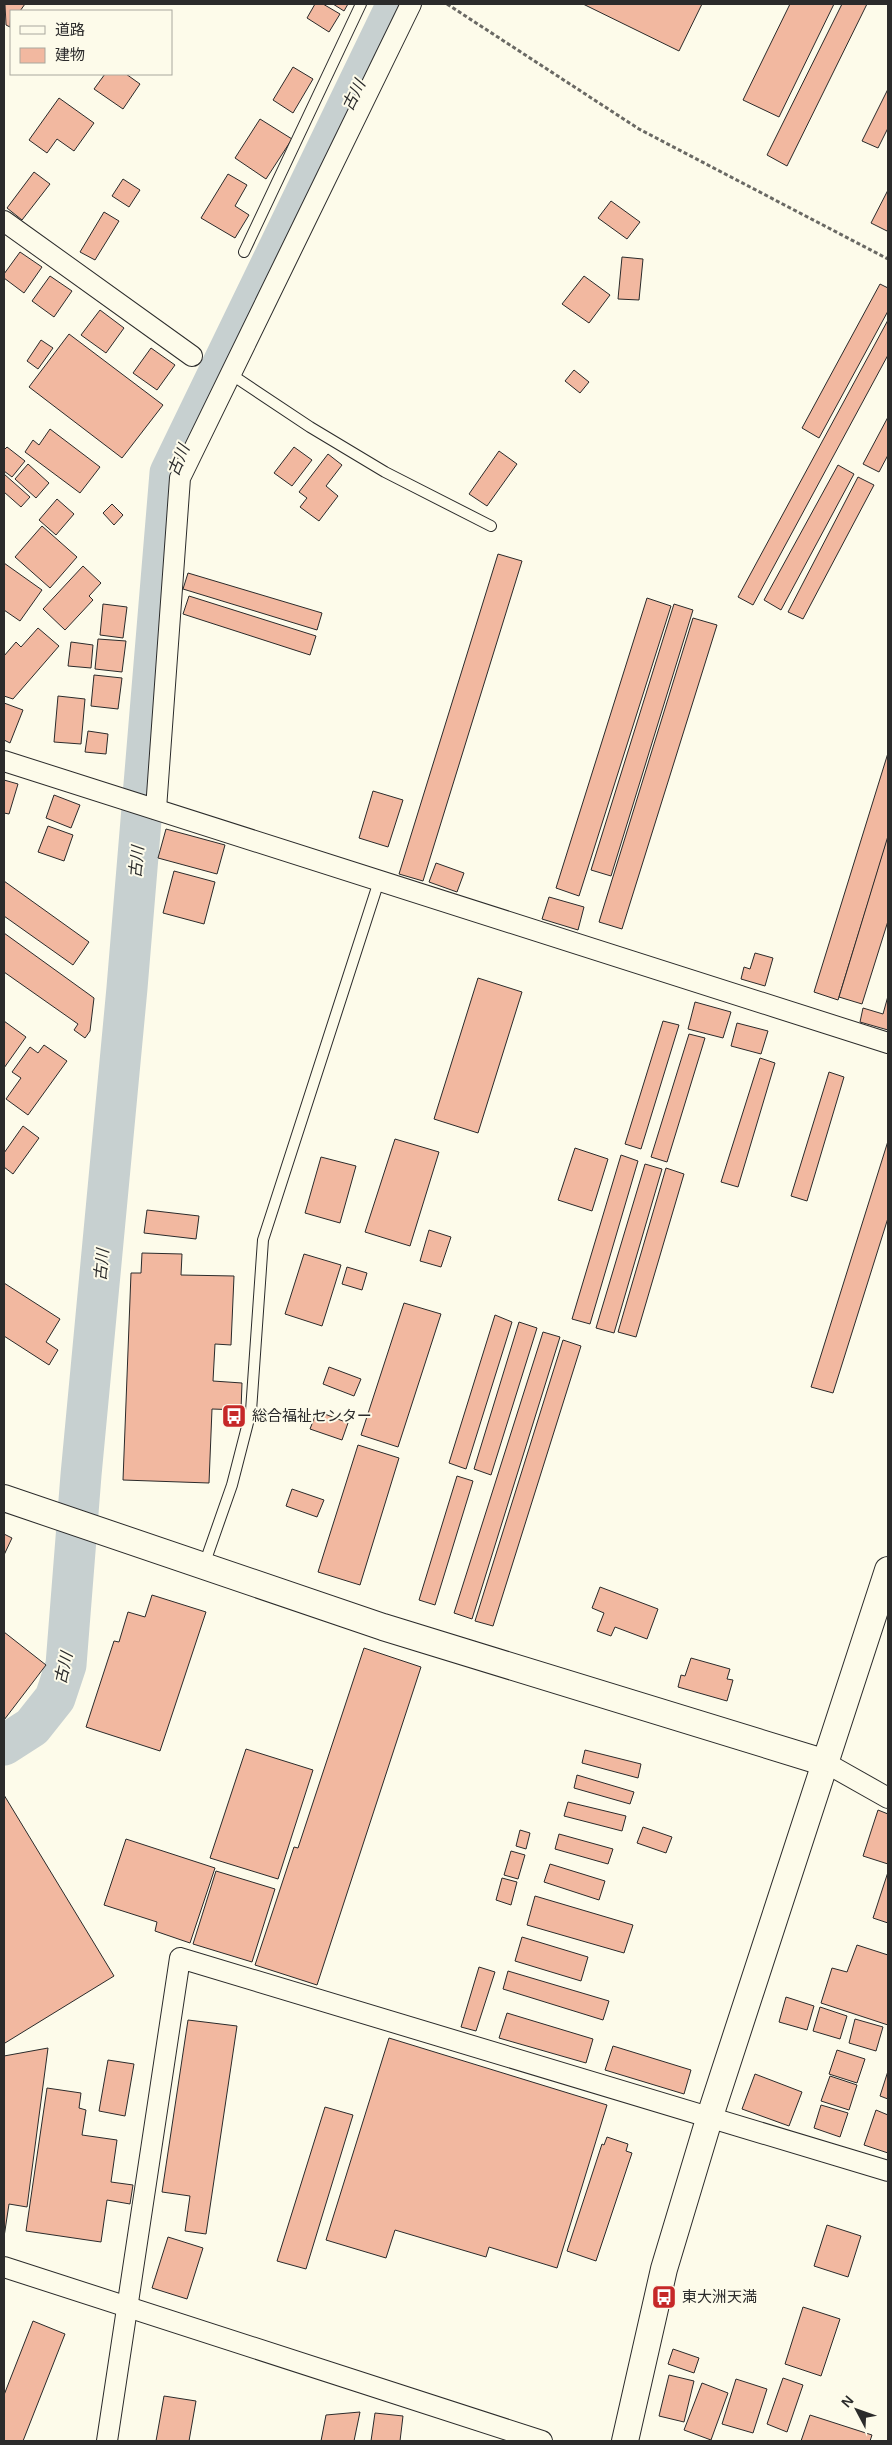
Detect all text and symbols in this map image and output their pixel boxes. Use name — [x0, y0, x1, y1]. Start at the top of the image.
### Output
legend — [10, 10, 172, 75]
text: 道路 — [55, 21, 85, 38]
text: 建物 — [55, 46, 85, 63]
water label: 古川 — [339, 75, 369, 113]
water label: 古川 — [165, 440, 193, 478]
water label: 古川 — [127, 843, 147, 879]
water label: 古川 — [92, 1246, 112, 1282]
bus stop icon: 総合福祉センター — [221, 1403, 247, 1429]
place label: 総合福祉センター — [252, 1407, 372, 1424]
water label: 古川 — [52, 1649, 76, 1686]
bus stop icon: 東大洲天満 — [651, 2284, 677, 2310]
place label: 東大洲天満 — [682, 2288, 757, 2305]
north arrow — [832, 2385, 882, 2435]
text: N — [838, 2392, 857, 2411]

